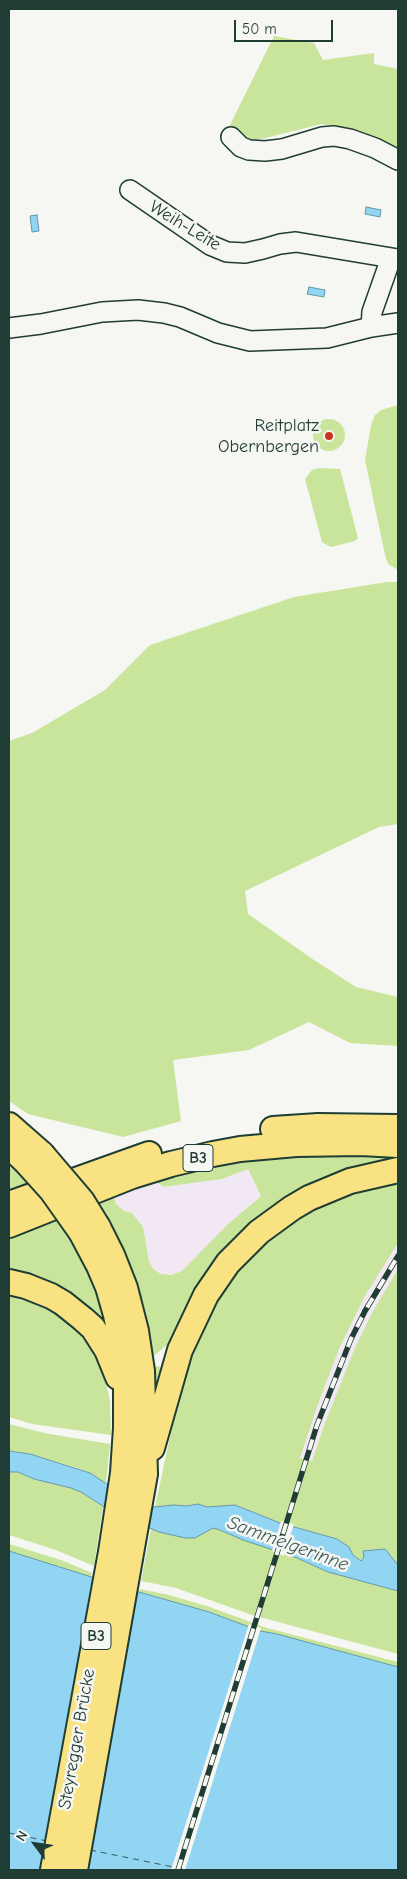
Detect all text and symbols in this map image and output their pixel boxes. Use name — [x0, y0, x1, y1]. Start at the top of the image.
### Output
scale bar — [237, 10, 336, 42]
text: 50 m — [242, 20, 277, 38]
street label: Weih-Leite — [145, 196, 225, 256]
place label: Reitplatz Obernbergen — [218, 415, 319, 458]
marker: Reitplatz Obernbergen — [323, 430, 335, 442]
road number: B3 — [183, 1144, 213, 1172]
water label: Sammelgerinne — [224, 1512, 352, 1576]
road number: B3 — [81, 1622, 111, 1650]
street label: Steyregger Brücke — [54, 1667, 100, 1811]
north arrow — [10, 1819, 60, 1869]
text: N — [12, 1828, 31, 1844]

